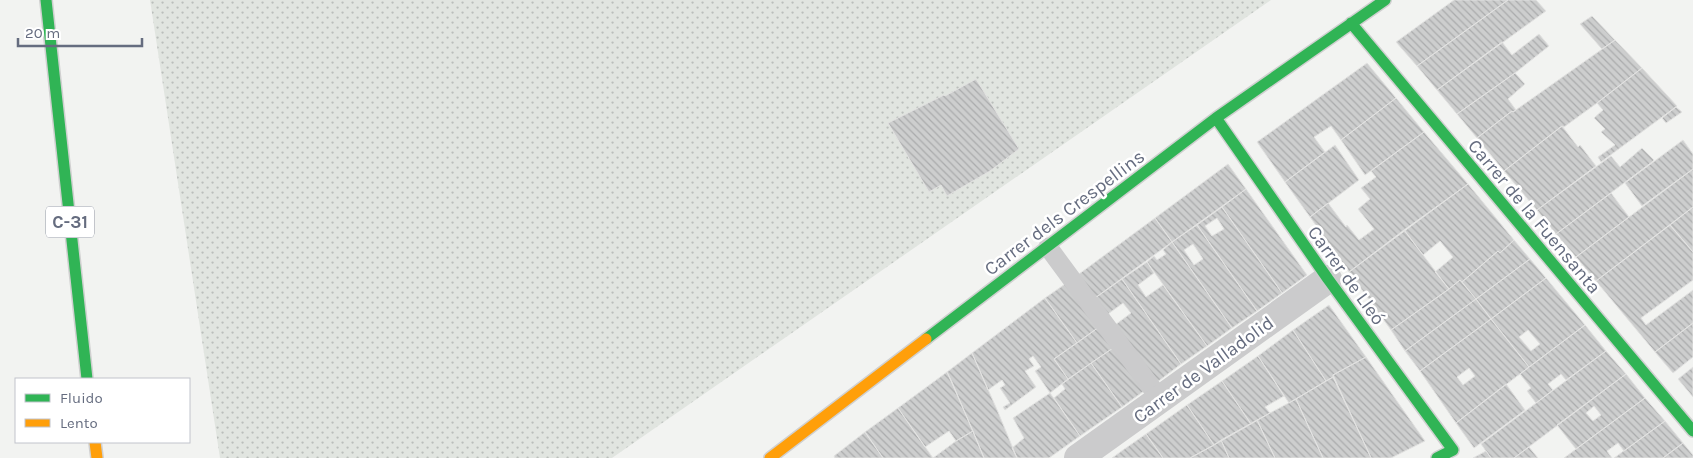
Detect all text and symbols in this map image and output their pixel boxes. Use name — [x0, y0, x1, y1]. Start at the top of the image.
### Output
scale bar — [18, 15, 141, 47]
text: 20 m — [25, 24, 60, 42]
street label: Carrer de la Fuensanta — [1463, 135, 1605, 298]
street label: Carrer dels Crespellins — [980, 145, 1149, 280]
road number: C-31 — [46, 206, 94, 238]
street label: Carrer de Lleó — [1303, 222, 1389, 329]
street label: Carrer de Valladolid — [1129, 312, 1278, 428]
legend — [15, 378, 190, 443]
text: Fluido — [60, 389, 103, 407]
text: Lento — [60, 414, 98, 432]

